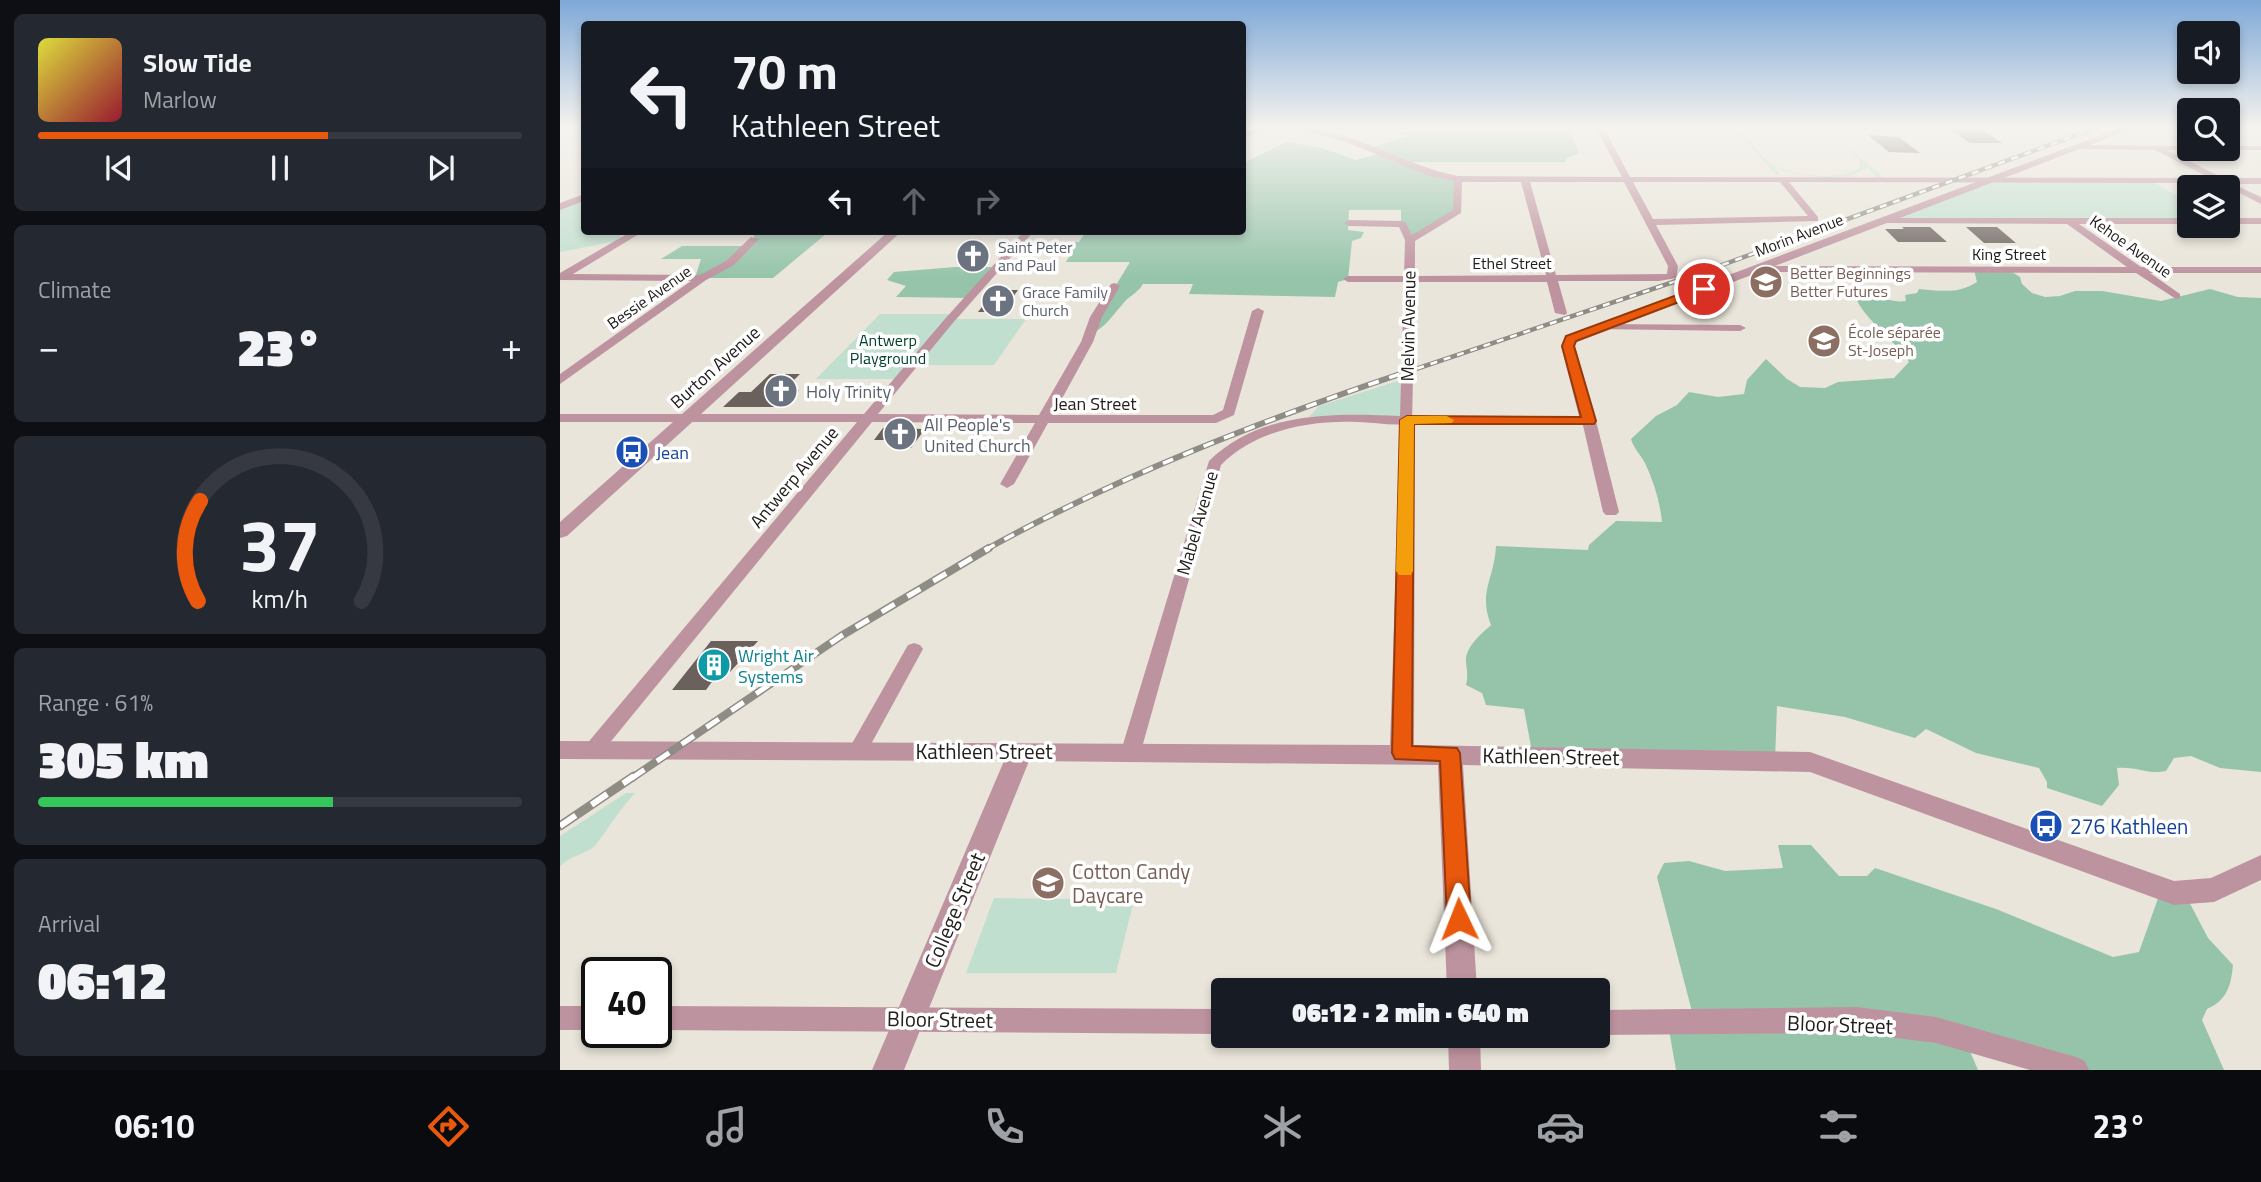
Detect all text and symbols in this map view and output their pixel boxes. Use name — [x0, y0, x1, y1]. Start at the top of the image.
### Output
map controls — [2177, 21, 2240, 238]
button: sound — [2177, 21, 2240, 84]
text: 70 m — [731, 33, 838, 108]
text: Slow Tide — [143, 43, 252, 82]
icon: left — [616, 49, 707, 140]
text: Marlow — [143, 82, 217, 117]
button: search — [2177, 98, 2240, 161]
text: Kathleen Street — [731, 101, 940, 149]
icon: previous — [100, 149, 138, 187]
icon: pause — [261, 149, 299, 187]
icon: next — [422, 149, 460, 187]
button: layers — [2177, 175, 2240, 238]
icon: left — [822, 182, 860, 220]
icon: ahead — [895, 182, 933, 220]
icon: right — [968, 182, 1006, 220]
street label: Morin Avenue — [1751, 207, 1847, 263]
street label: Kehoe Avenue — [2085, 209, 2177, 283]
place label: Saint Peter and Paul — [998, 235, 1073, 277]
church icon: Saint Peter and Paul — [954, 237, 992, 275]
street label: King Street — [1972, 242, 2046, 266]
street label: Ethel Street — [1472, 251, 1552, 275]
street label: Bessie Avenue — [602, 259, 696, 335]
pin — [1674, 259, 1734, 319]
place label: Better Beginnings Better Futures — [1790, 261, 1911, 303]
school or university icon: Better Beginnings Better Futures — [1747, 263, 1785, 301]
street label: Melvin Avenue — [1394, 270, 1422, 382]
icon: arrive — [1685, 270, 1723, 308]
text: Climate — [38, 272, 111, 307]
place label: Grace Family Church — [1022, 280, 1108, 322]
church icon: Grace Family Church — [979, 282, 1017, 320]
text: 23° — [237, 307, 323, 386]
text: − — [38, 317, 59, 375]
text: + — [501, 317, 522, 375]
street label: Burton Avenue — [664, 319, 766, 415]
place label: École séparée St-Joseph — [1848, 320, 1941, 362]
school or university icon: École séparée St-Joseph — [1805, 322, 1843, 360]
park label: Antwerp Playground — [850, 328, 926, 370]
church icon: Holy Trinity — [762, 372, 800, 410]
place label: Holy Trinity — [806, 378, 891, 405]
street label: Jean Street — [1053, 390, 1137, 417]
place label: All People's United Church — [924, 411, 1031, 459]
church icon: All People's United Church — [881, 415, 919, 453]
street label: Antwerp Avenue — [743, 420, 845, 534]
bus stop icon: Jean — [613, 433, 651, 471]
place label: Jean — [656, 439, 689, 466]
street label: Mabel Avenue — [1169, 468, 1225, 578]
text: 37 — [239, 489, 321, 599]
text: km/h — [252, 580, 308, 618]
place label: Wright Air Systems — [738, 642, 814, 690]
building icon: Wright Air Systems — [695, 646, 733, 684]
text: Range · 61% — [38, 685, 153, 720]
text: 305 km — [38, 719, 209, 798]
street label: Kathleen Street — [915, 735, 1053, 767]
street label: Kathleen Street — [1482, 739, 1621, 773]
bus stop icon: 276 Kathleen — [2027, 807, 2065, 845]
place label: 276 Kathleen — [2070, 810, 2188, 842]
street label: College Street — [915, 847, 993, 973]
place label: Cotton Candy Daycare — [1072, 855, 1190, 911]
school or university icon: Cotton Candy Daycare — [1029, 864, 1067, 902]
position arrow — [1422, 882, 1496, 956]
text: Arrival — [38, 906, 100, 941]
text: 06:12 — [38, 940, 167, 1019]
speed limit sign: 40 — [581, 957, 672, 1048]
text: 06:12 · 2 min · 640 m — [1292, 993, 1529, 1032]
street label: Bloor Street — [887, 1002, 994, 1036]
street label: Bloor Street — [1786, 1006, 1894, 1042]
text: 06:10 — [115, 1102, 194, 1150]
icon: directions — [424, 1102, 473, 1151]
icon: music — [702, 1102, 751, 1151]
icon: phone — [980, 1102, 1029, 1151]
icon: climate — [1258, 1102, 1307, 1151]
icon: car — [1536, 1102, 1585, 1151]
icon: filters — [1814, 1102, 1863, 1151]
text: 23° — [2093, 1102, 2146, 1150]

